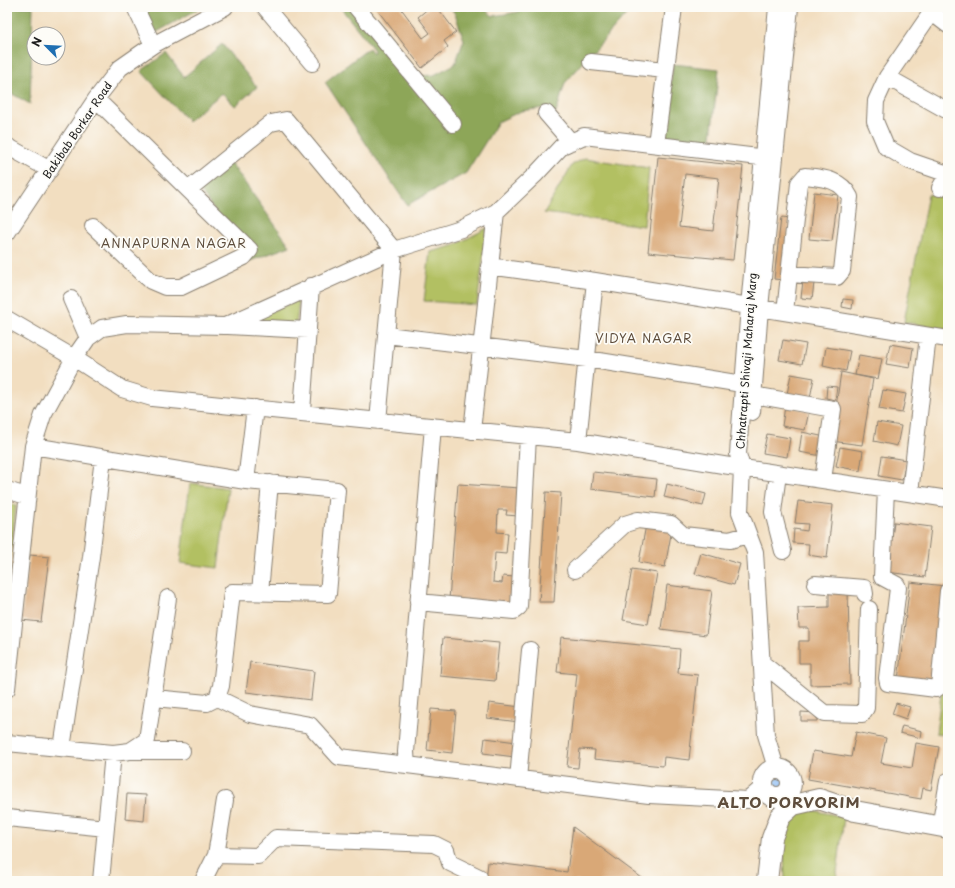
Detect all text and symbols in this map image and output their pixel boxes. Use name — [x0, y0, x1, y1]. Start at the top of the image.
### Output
north arrow — [26, 26, 66, 66]
text: N — [27, 34, 46, 49]
street label: Bakibab Borkar Road — [38, 78, 116, 182]
district label: ANNAPURNA NAGAR — [101, 234, 247, 252]
street label: Chhatrapti Shivaji Maharaj Marg — [731, 272, 761, 450]
district label: VIDYA NAGAR — [595, 329, 693, 347]
district label: ALTO PORVORIM — [717, 790, 861, 813]

